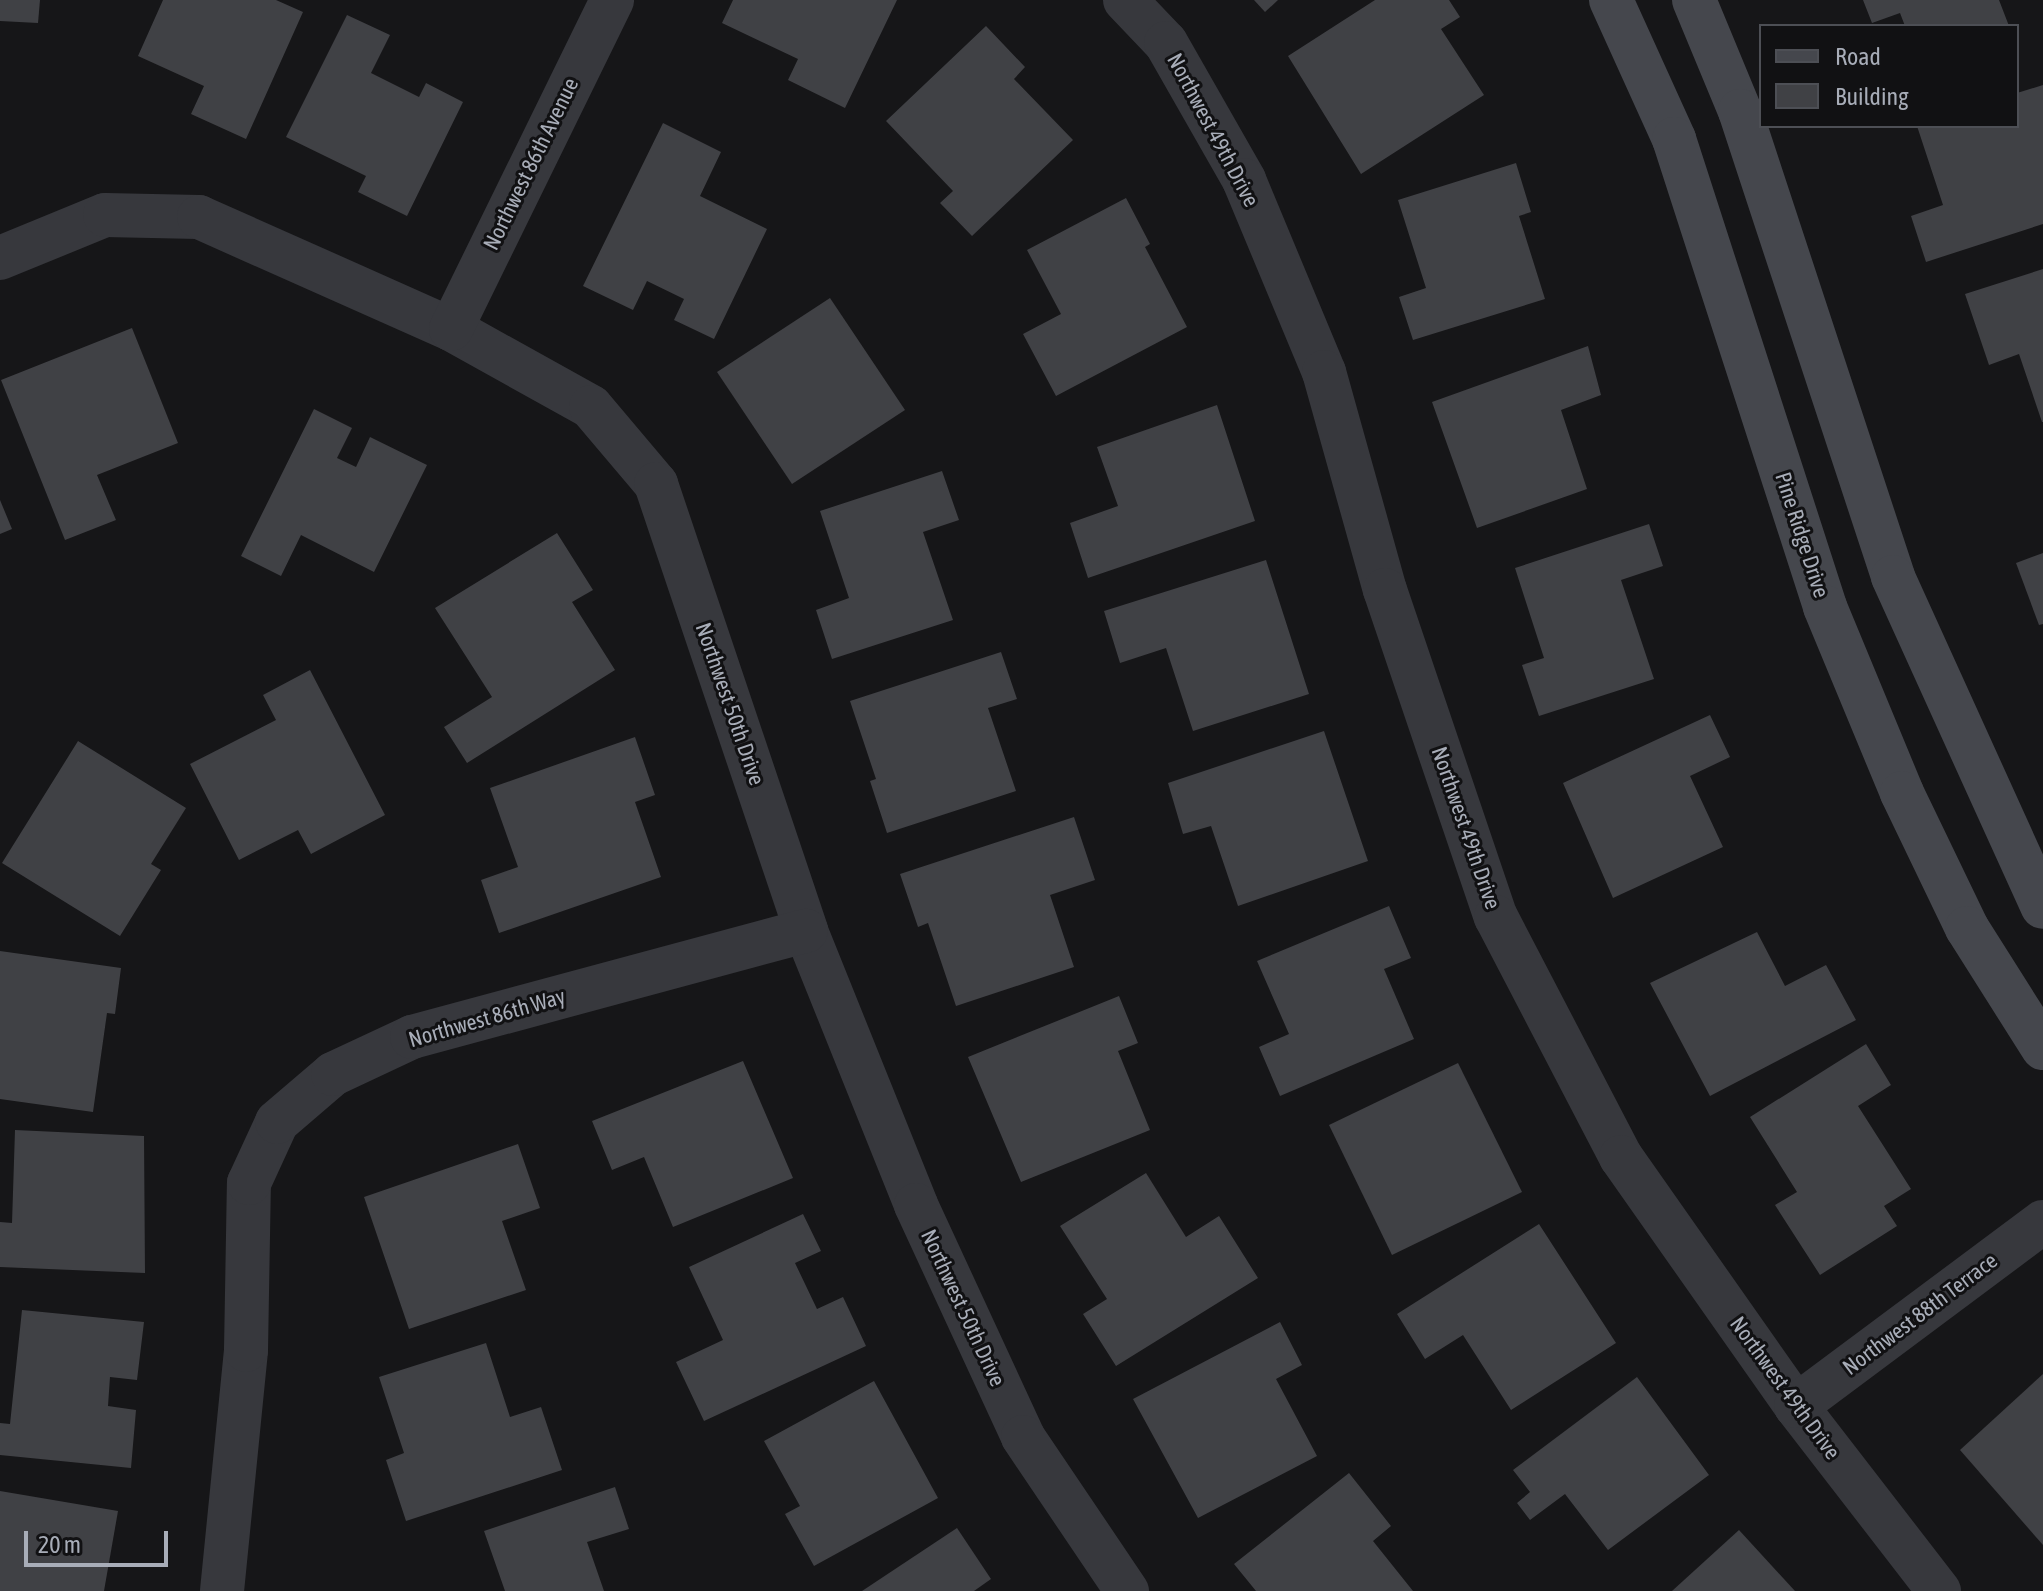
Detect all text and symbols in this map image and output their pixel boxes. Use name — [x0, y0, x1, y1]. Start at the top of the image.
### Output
legend — [1759, 24, 2019, 128]
text: Road — [1835, 43, 1881, 70]
street label: Northwest 49th Drive — [1161, 49, 1265, 211]
street label: Northwest 86th Avenue — [478, 74, 584, 254]
text: Building — [1835, 83, 1908, 110]
street label: Pine Ridge Drive — [1769, 469, 1835, 601]
street label: Northwest 50th Drive — [690, 619, 770, 789]
street label: Northwest 49th Drive — [1426, 743, 1506, 913]
street label: Northwest 86th Way — [406, 983, 568, 1053]
street label: Northwest 50th Drive — [915, 1225, 1011, 1391]
street label: Northwest 88th Terrace — [1838, 1247, 2002, 1381]
street label: Northwest 49th Drive — [1724, 1311, 1846, 1465]
scale bar — [28, 1515, 172, 1565]
text: 20 m — [38, 1531, 81, 1558]

